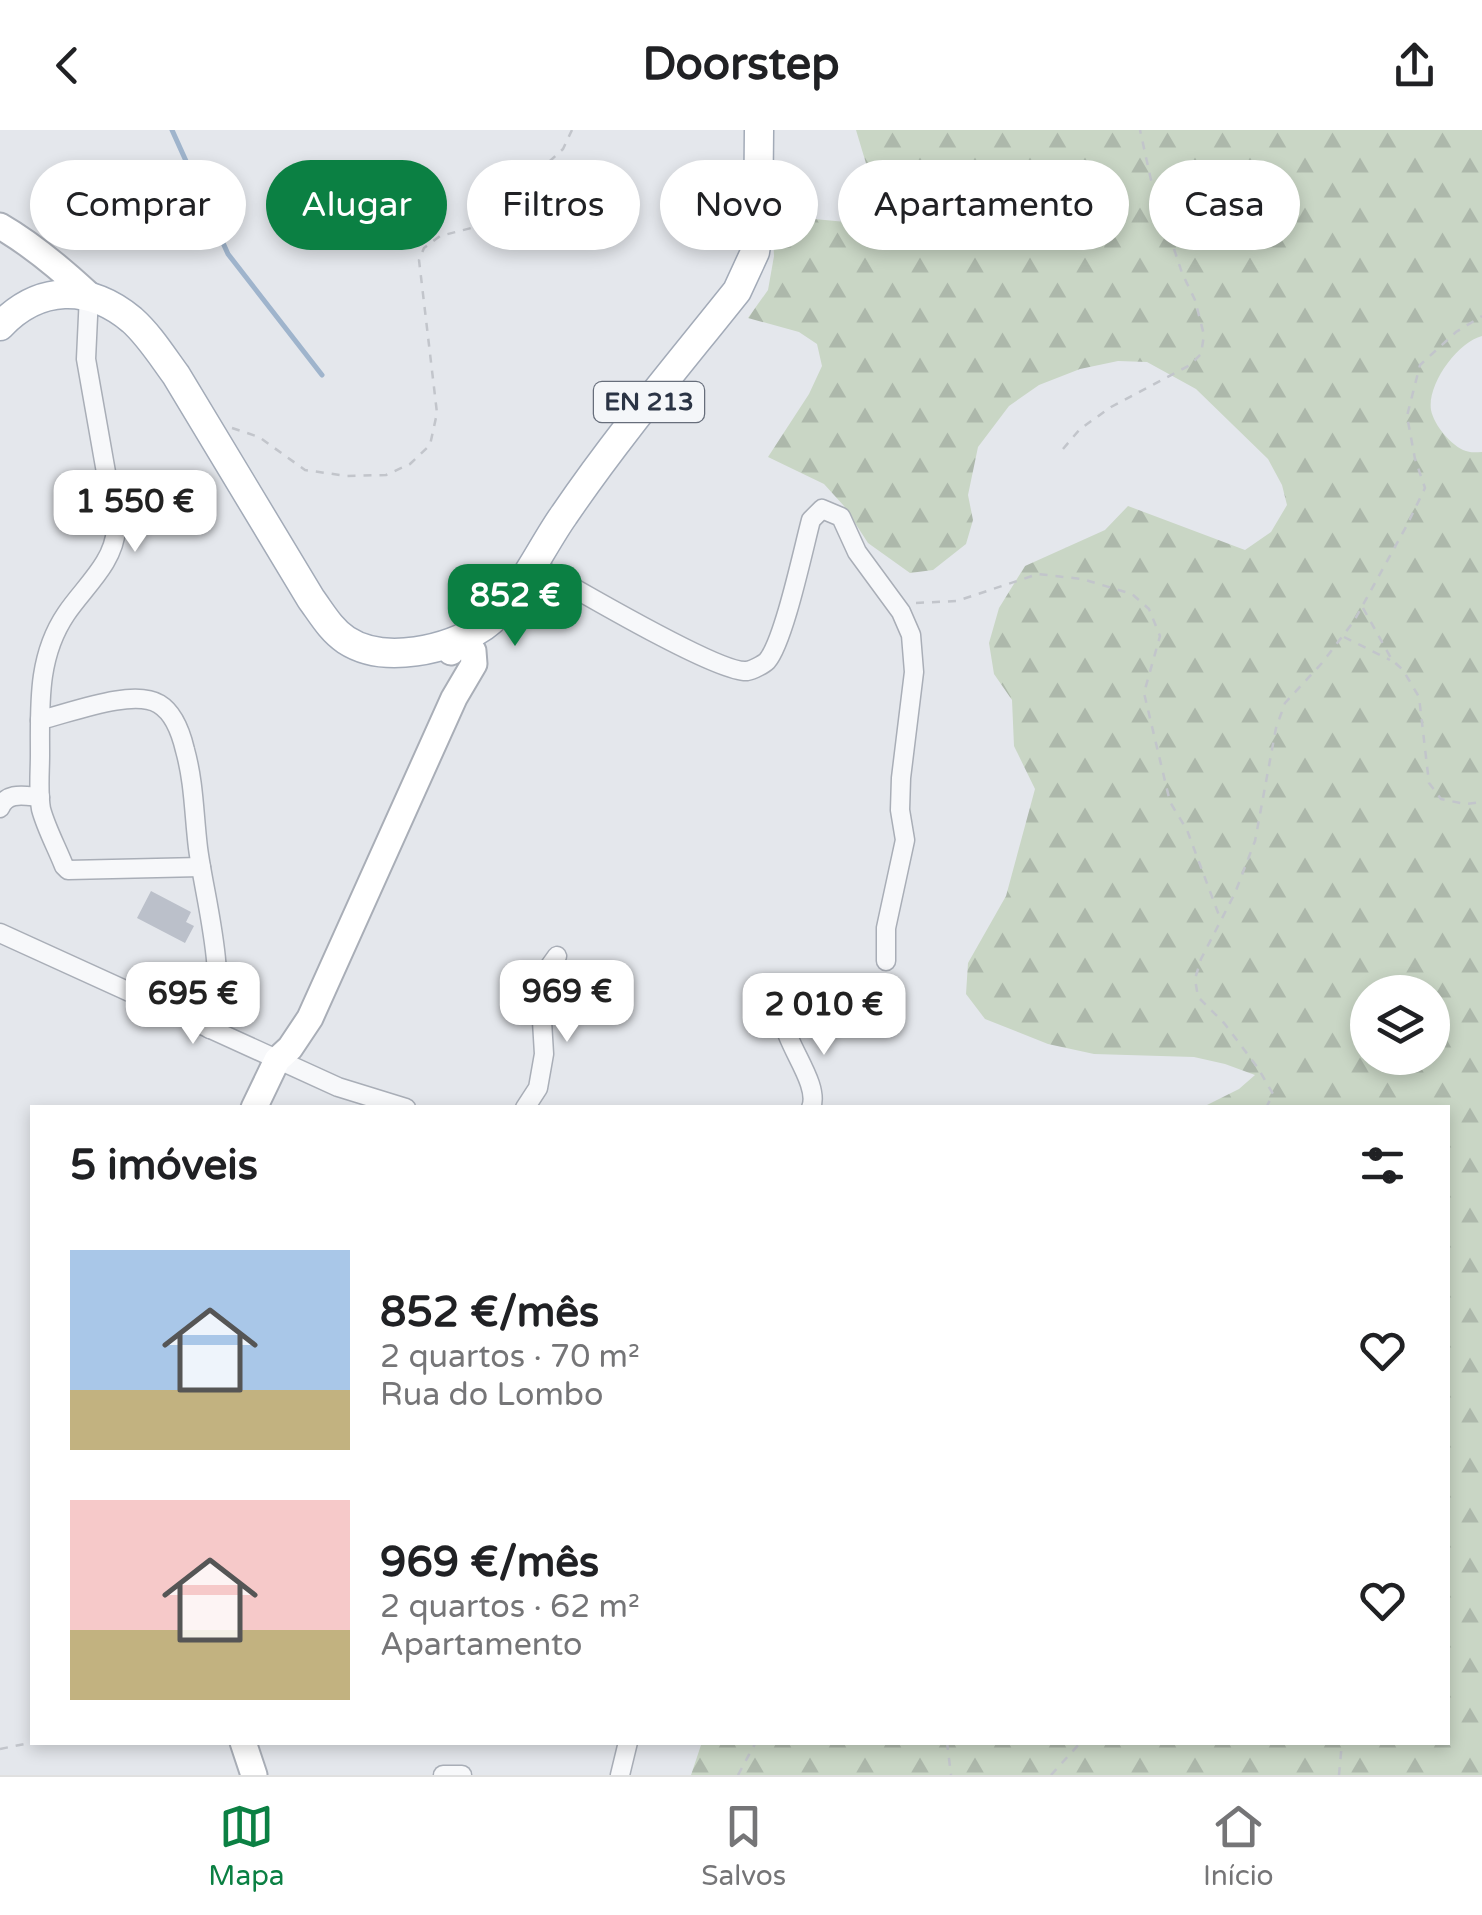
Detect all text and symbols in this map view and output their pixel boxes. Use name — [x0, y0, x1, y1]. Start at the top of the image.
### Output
icon: back — [40, 38, 95, 93]
text: Doorstep — [642, 38, 840, 92]
icon: share — [1387, 38, 1442, 93]
chip: Comprar — [30, 160, 246, 250]
chip: Alugar — [266, 160, 447, 250]
chip: Filtros — [467, 160, 640, 250]
chip: Novo — [660, 160, 818, 250]
chip: Apartamento — [838, 160, 1129, 250]
chip: Casa — [1149, 160, 1300, 250]
road number: EN 213 — [594, 382, 704, 422]
pin: 1 550 € — [43, 470, 227, 555]
text: 1 550 € — [76, 483, 194, 521]
pin: 852 € — [445, 564, 585, 649]
text: 852 € — [470, 577, 560, 615]
pin: 969 € — [497, 960, 637, 1045]
pin: 695 € — [123, 962, 263, 1047]
text: 969 € — [522, 973, 612, 1011]
pin: 2 010 € — [732, 973, 916, 1058]
text: 695 € — [148, 975, 238, 1013]
map controls — [1350, 975, 1450, 1075]
button: layers — [1350, 975, 1450, 1075]
text: 2 010 € — [765, 986, 883, 1024]
icon: filters — [1355, 1138, 1410, 1193]
text: 5 imóveis — [70, 1140, 258, 1191]
text: 852 €/mês — [380, 1287, 599, 1338]
icon: home — [150, 1290, 270, 1410]
icon: heart — [1355, 1323, 1410, 1378]
text: 2 quartos · 70 m² — [380, 1338, 640, 1376]
text: Rua do Lombo — [380, 1376, 603, 1414]
text: 969 €/mês — [380, 1537, 599, 1588]
icon: home — [150, 1540, 270, 1660]
icon: heart — [1355, 1573, 1410, 1628]
text: 2 quartos · 62 m² — [380, 1588, 640, 1626]
text: Apartamento — [380, 1626, 582, 1664]
tab: Mapa — [208, 1799, 285, 1893]
tab: Salvos — [701, 1799, 786, 1893]
tab: Início — [1203, 1799, 1274, 1893]

